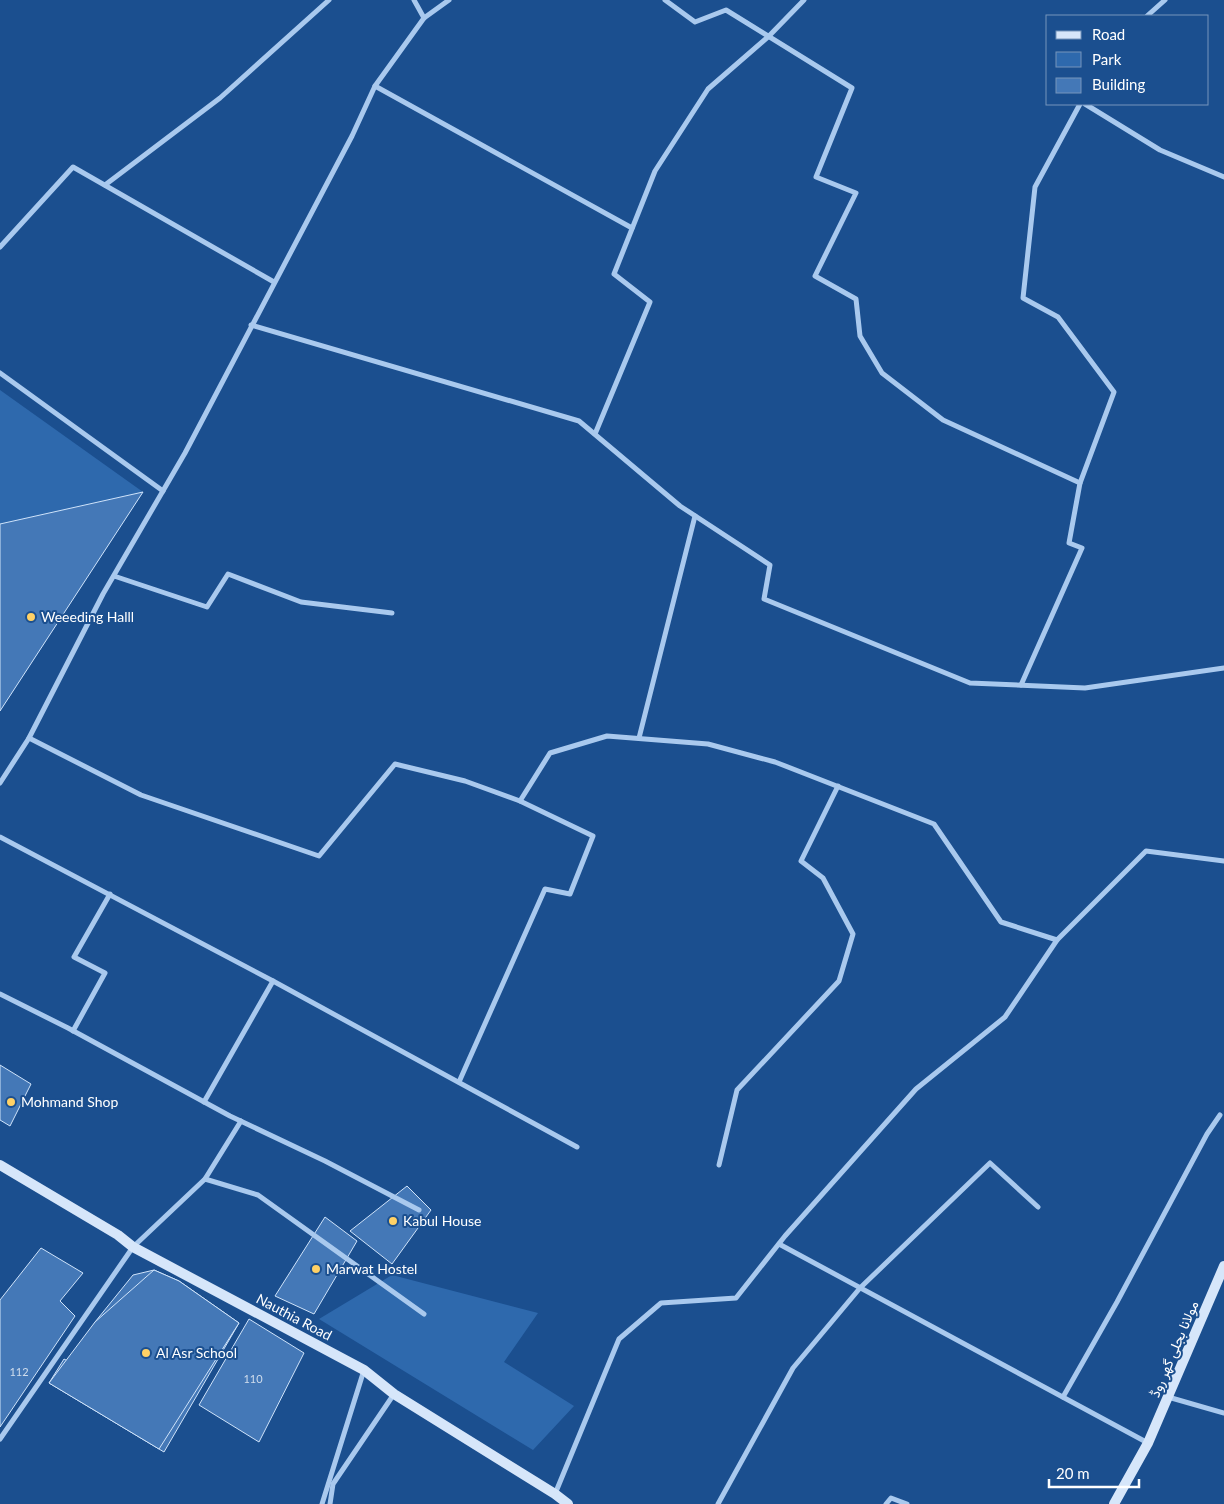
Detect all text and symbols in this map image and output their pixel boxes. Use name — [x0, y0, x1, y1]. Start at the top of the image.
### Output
legend — [1046, 15, 1209, 105]
text: Road — [1092, 25, 1125, 43]
text: Park — [1092, 50, 1122, 68]
text: Building — [1092, 75, 1145, 93]
place label: Weeeding Halll — [41, 608, 134, 625]
marker: Weeeding Halll — [25, 611, 37, 623]
place label: Mohmand Shop — [21, 1093, 118, 1110]
marker: Mohmand Shop — [5, 1096, 17, 1108]
place label: Kabul House — [403, 1212, 481, 1229]
marker: Kabul House — [387, 1215, 399, 1227]
place label: Marwat Hostel — [326, 1260, 417, 1277]
marker: Marwat Hostel — [310, 1263, 322, 1275]
street label: Nauthia Road — [254, 1290, 335, 1344]
street label: مولانا بجلی گھر روڈ — [1146, 1298, 1202, 1400]
place label: Al Asr School — [156, 1344, 237, 1361]
marker: Al Asr School — [140, 1347, 152, 1359]
house number: 112 — [9, 1365, 29, 1378]
house number: 110 — [243, 1372, 263, 1385]
scale bar — [1049, 1456, 1139, 1488]
text: 20 m — [1056, 1464, 1090, 1482]

